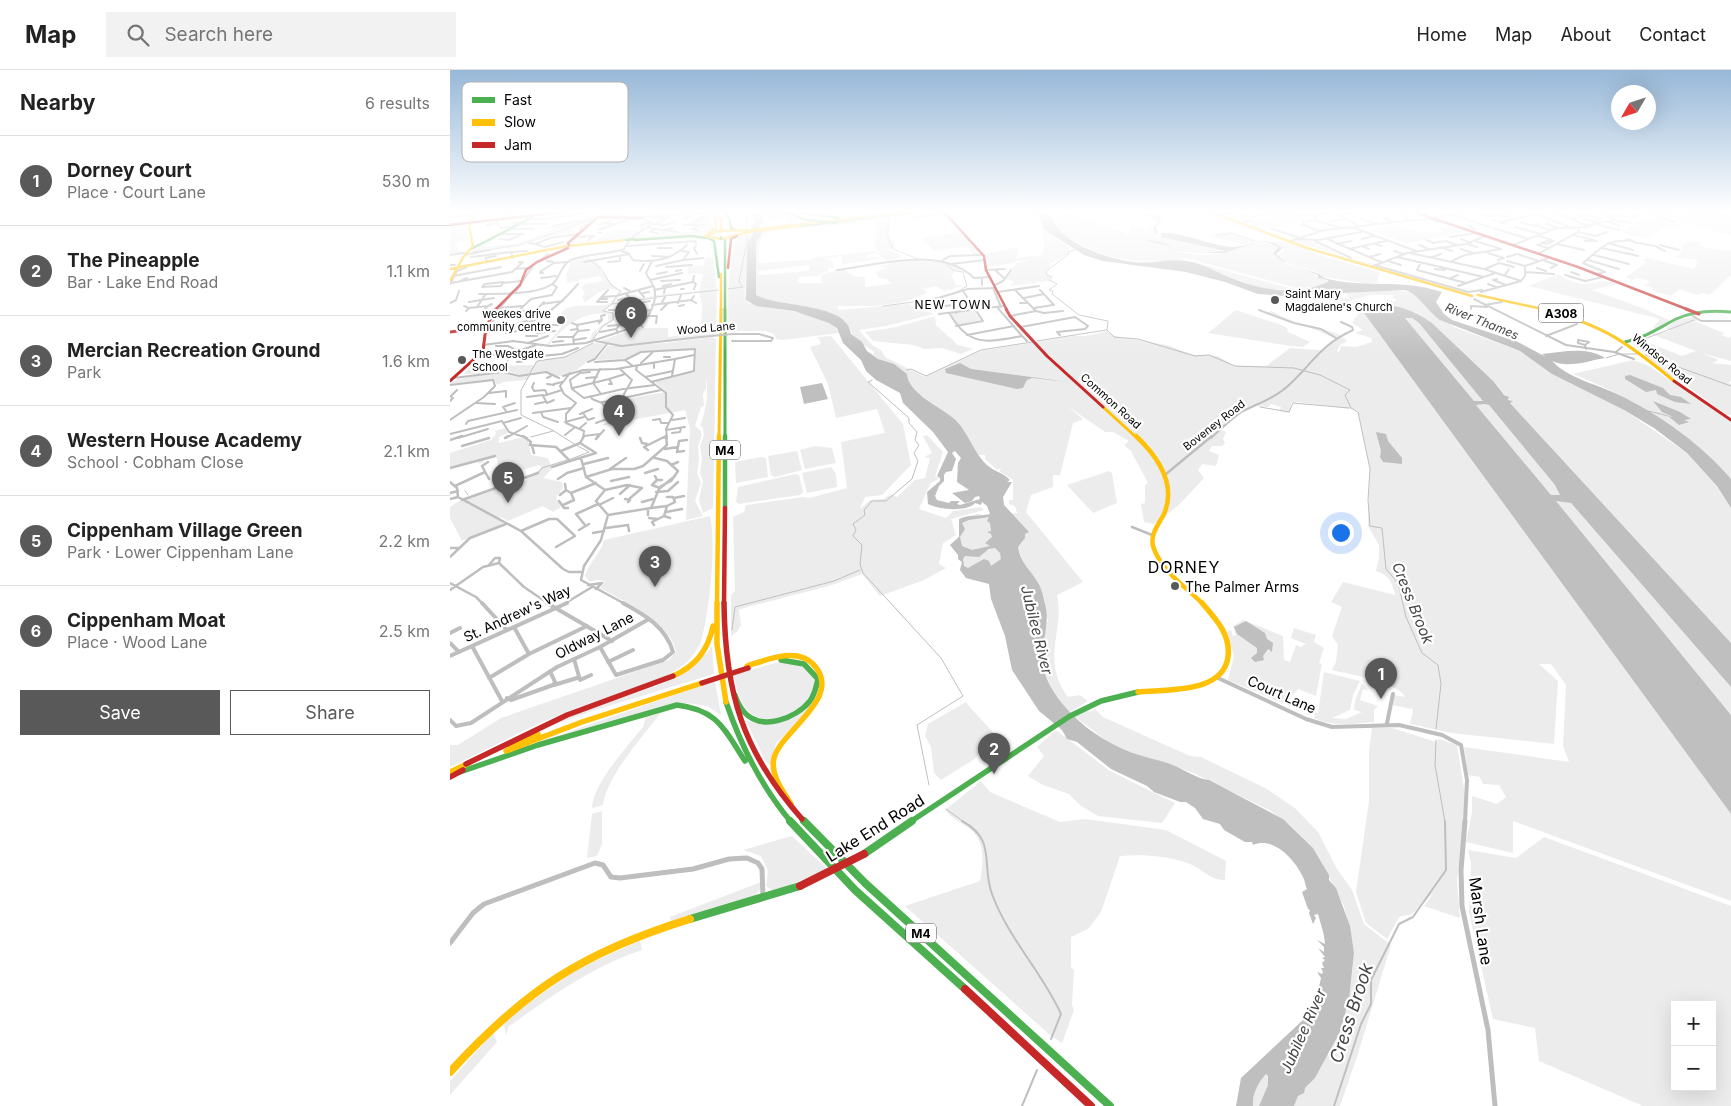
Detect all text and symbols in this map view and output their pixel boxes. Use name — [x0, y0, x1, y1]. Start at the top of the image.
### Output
search box — [106, 12, 456, 57]
text: Map — [25, 20, 76, 49]
icon: search — [124, 21, 152, 49]
text: Search here — [164, 23, 273, 46]
text: Home — [1417, 24, 1467, 45]
text: Map — [1495, 24, 1532, 45]
text: About — [1560, 24, 1611, 45]
text: Contact — [1639, 24, 1706, 45]
legend — [462, 82, 628, 162]
north arrow — [1611, 85, 1656, 130]
text: Nearby — [20, 90, 95, 115]
text: Fast — [504, 91, 532, 108]
text: 6 results — [365, 93, 430, 113]
text: Slow — [504, 113, 536, 130]
text: Jam — [504, 136, 532, 153]
text: Dorney Court — [67, 159, 192, 182]
text: 1 — [33, 171, 39, 191]
text: 530 m — [382, 171, 430, 191]
text: Place · Court Lane — [67, 182, 206, 202]
text: The Pineapple — [67, 249, 200, 272]
text: 2 — [31, 261, 41, 281]
text: 1.1 km — [386, 261, 430, 281]
text: Bar · Lake End Road — [67, 272, 218, 292]
place label: Saint Mary Magdalene's Church — [1285, 287, 1393, 314]
marker: Saint Mary Magdalene's Church — [1269, 294, 1281, 306]
pin: 6 — [615, 297, 647, 338]
district label: NEW TOWN — [915, 297, 991, 312]
water label: River Thames — [1443, 299, 1521, 343]
road number: A308 — [1538, 304, 1584, 322]
place label: weekes drive community centre — [457, 307, 551, 334]
marker: weekes drive community centre — [555, 314, 567, 326]
street label: Wood Lane — [676, 318, 736, 338]
street label: Windsor Road — [1629, 331, 1695, 387]
text: Mercian Recreation Ground — [67, 339, 320, 362]
place label: The Westgate School — [472, 347, 544, 374]
text: 3 — [31, 351, 41, 371]
text: 1.6 km — [382, 351, 430, 371]
marker: The Westgate School — [456, 354, 468, 366]
text: Park — [67, 362, 101, 382]
street label: Common Road — [1078, 370, 1144, 432]
pin: 4 — [603, 395, 635, 436]
street label: Boveney Road — [1180, 397, 1248, 453]
text: Western House Academy — [67, 429, 302, 452]
road number: M4 — [710, 440, 740, 460]
text: 4 — [31, 441, 41, 461]
text: 2.1 km — [383, 441, 430, 461]
text: School · Cobham Close — [67, 452, 244, 472]
pin: 5 — [492, 462, 524, 503]
text: Cippenham Village Green — [67, 519, 303, 542]
your location — [1328, 520, 1354, 546]
text: 5 — [31, 531, 41, 551]
text: 2.2 km — [379, 531, 430, 551]
text: Park · Lower Cippenham Lane — [67, 542, 294, 562]
pin: 3 — [639, 546, 671, 587]
district label: DORNEY — [1148, 557, 1220, 577]
water label: Cress Brook — [1388, 559, 1438, 647]
place label: The Palmer Arms — [1185, 578, 1299, 595]
marker: The Palmer Arms — [1169, 580, 1181, 592]
street label: St. Andrew's Way — [461, 581, 574, 645]
water label: Jubilee River — [1017, 583, 1057, 677]
street label: Oldway Lane — [552, 608, 636, 662]
text: Cippenham Moat — [67, 609, 226, 632]
text: 6 — [31, 621, 41, 641]
text: 2.5 km — [379, 621, 430, 641]
text: Place · Wood Lane — [67, 632, 207, 652]
pin: 1 — [1365, 658, 1397, 699]
street label: Court Lane — [1245, 671, 1319, 717]
button: Save — [20, 690, 220, 735]
button: Share — [230, 690, 430, 735]
pin: 2 — [978, 733, 1010, 774]
street label: Lake End Road — [822, 790, 928, 866]
street label: Marsh Lane — [1465, 876, 1497, 966]
road number: M4 — [906, 924, 936, 942]
water label: Cress Brook — [1325, 959, 1377, 1066]
water label: Jubilee River — [1276, 985, 1330, 1076]
map controls — [1671, 1001, 1716, 1091]
button: + — [1671, 1001, 1716, 1046]
button: − — [1671, 1046, 1716, 1091]

